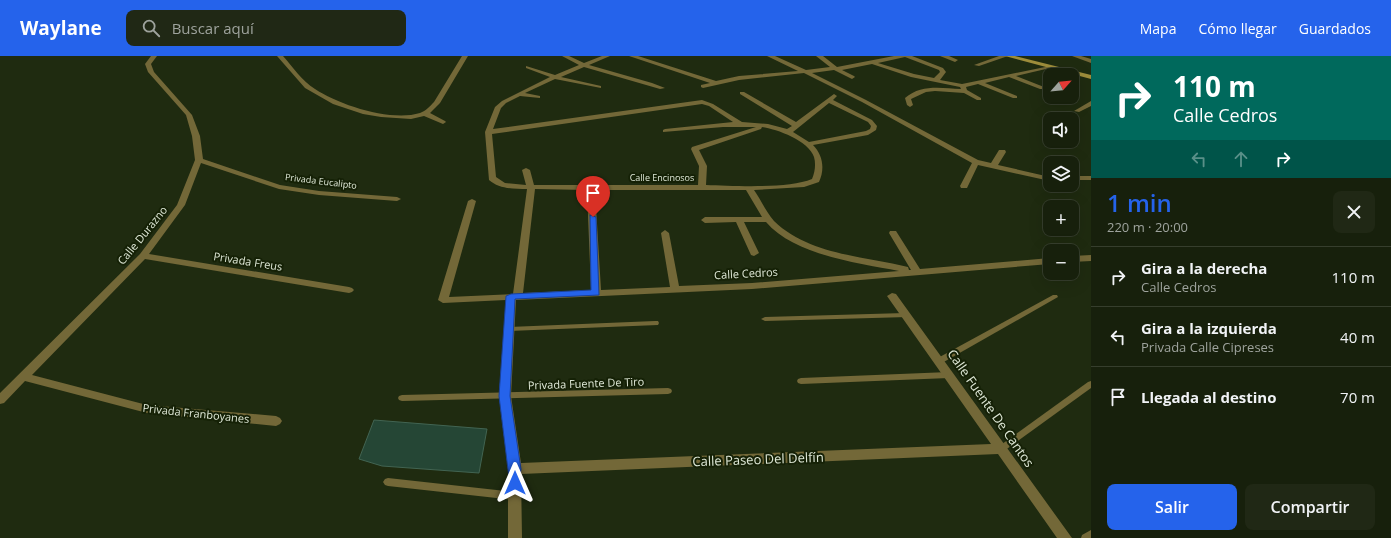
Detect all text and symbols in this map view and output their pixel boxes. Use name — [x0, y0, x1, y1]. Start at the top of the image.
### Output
search box — [126, 10, 406, 46]
text: Waylane — [20, 15, 102, 41]
icon: search — [140, 17, 162, 39]
text: Buscar aquí — [172, 18, 254, 38]
text: Mapa — [1140, 19, 1176, 38]
text: Cómo llegar — [1198, 19, 1277, 38]
text: Guardados — [1299, 19, 1371, 38]
text: 110 m — [1173, 67, 1256, 105]
north arrow — [1043, 68, 1079, 104]
map controls — [1043, 68, 1079, 280]
icon: right — [1107, 72, 1159, 124]
text: Calle Cedros — [1173, 103, 1277, 127]
button: sound — [1043, 112, 1079, 148]
icon: left — [1188, 148, 1210, 170]
icon: ahead — [1230, 148, 1252, 170]
icon: right — [1272, 148, 1294, 170]
button: layers — [1043, 156, 1079, 192]
street label: Privada Eucalipto — [284, 170, 358, 192]
street label: Calle Encinosos — [630, 171, 694, 184]
pin — [576, 176, 610, 217]
icon: arrive — [582, 182, 604, 204]
text: 1 min — [1107, 186, 1172, 219]
button: close — [1333, 191, 1375, 233]
button: + — [1043, 200, 1079, 236]
street label: Calle Durazno — [114, 202, 171, 267]
text: 220 m · 20:00 — [1107, 218, 1188, 236]
button: − — [1043, 244, 1079, 280]
street label: Privada Freus — [212, 248, 284, 274]
text: Gira a la derecha — [1141, 258, 1267, 278]
street label: Calle Cedros — [714, 264, 778, 282]
icon: right — [1107, 266, 1129, 288]
text: 110 m — [1331, 267, 1375, 287]
text: Calle Cedros — [1141, 278, 1216, 296]
text: Gira a la izquierda — [1141, 318, 1277, 338]
icon: left — [1107, 326, 1129, 348]
text: 40 m — [1340, 327, 1375, 347]
text: Privada Calle Cipreses — [1141, 338, 1274, 356]
street label: Calle Fuente De Cantos — [943, 345, 1039, 471]
street label: Privada Fuente De Tiro — [528, 373, 645, 393]
icon: arrive — [1107, 386, 1129, 408]
text: Llegada al destino — [1141, 387, 1276, 407]
text: 70 m — [1340, 387, 1375, 407]
street label: Privada Franboyanes — [142, 400, 250, 426]
street label: Calle Paseo Del Delfín — [692, 448, 824, 470]
position arrow — [494, 462, 536, 504]
button: Salir — [1107, 484, 1237, 530]
button: Compartir — [1245, 484, 1375, 530]

